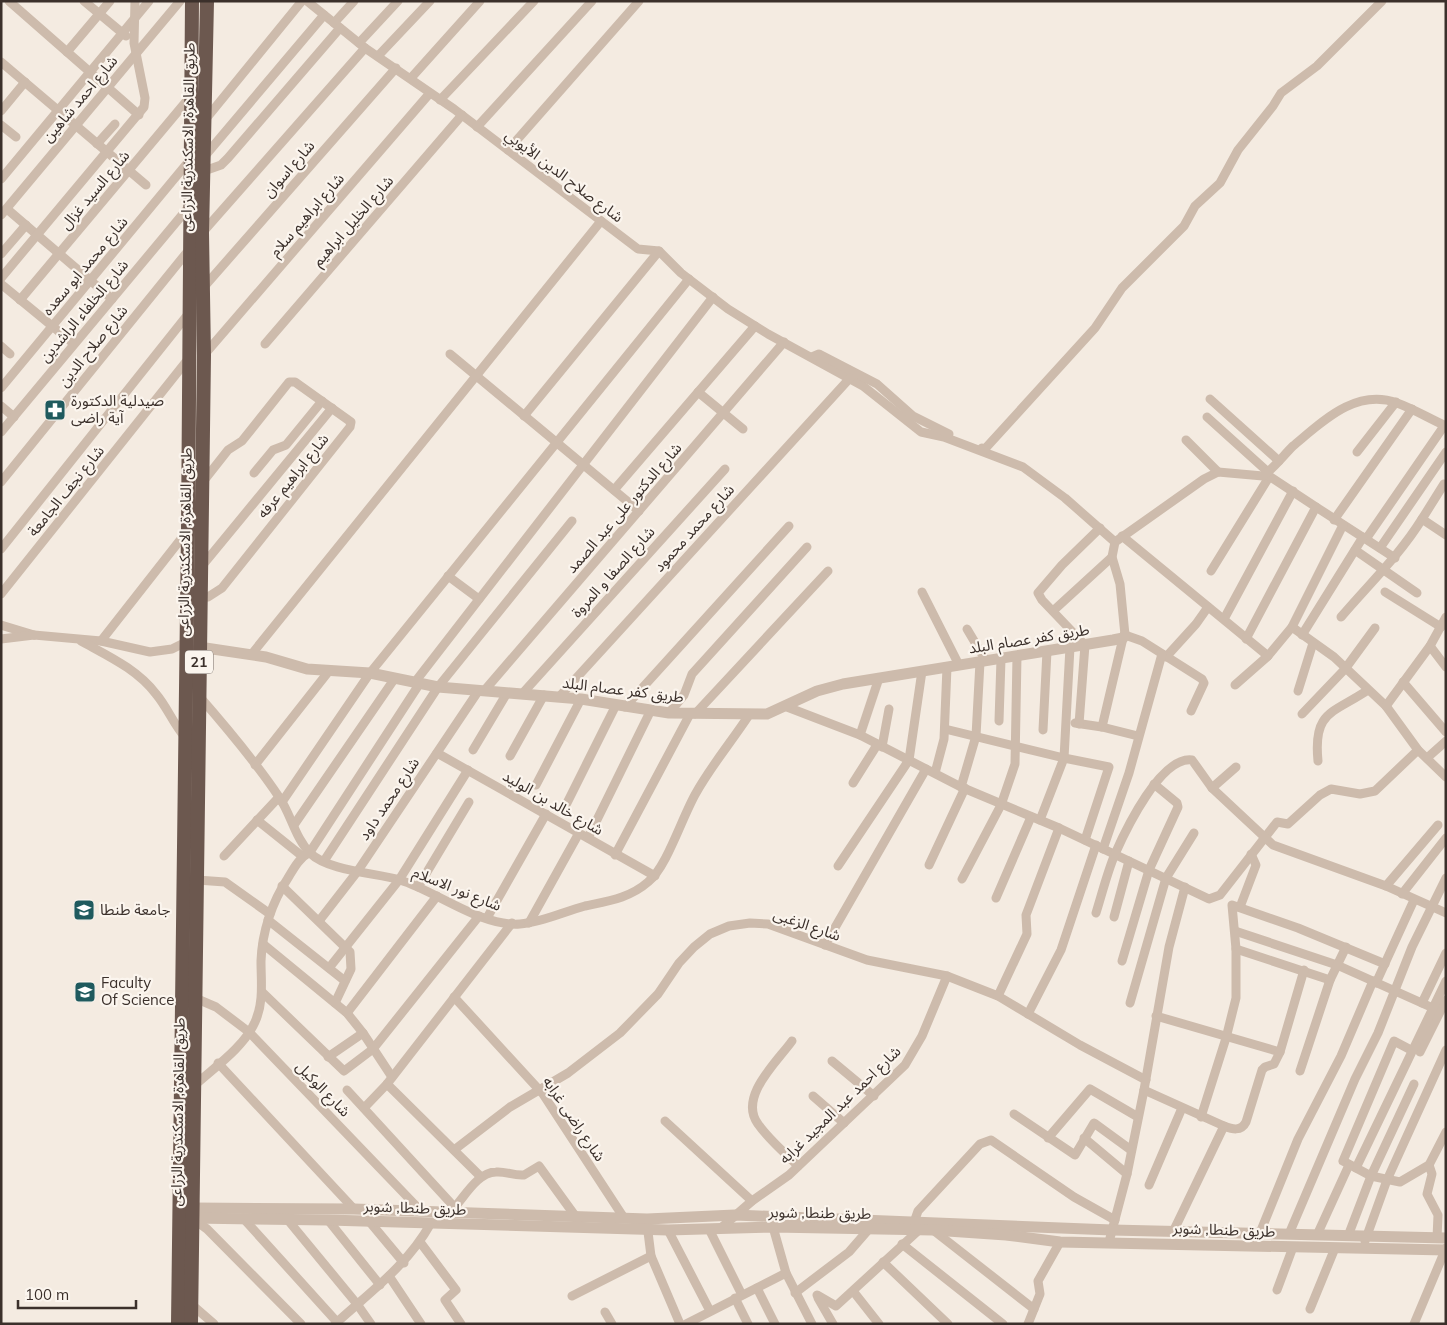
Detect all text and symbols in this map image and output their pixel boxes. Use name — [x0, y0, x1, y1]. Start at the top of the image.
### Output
street label: طريق القاهرة, الاسكندرية الزراعى — [176, 42, 200, 232]
street label: شارع احمد شاهين — [38, 51, 124, 148]
street label: شارع صلاح الدين الأيوبي — [500, 125, 627, 229]
street label: شارع اسوان — [259, 136, 321, 203]
street label: شارع السيد غزال — [56, 146, 136, 235]
street label: شارع ابراهيم سلام — [265, 169, 350, 262]
street label: شارع الخليل ابراهيم — [308, 171, 400, 272]
street label: شارع محمد ابو سعده — [38, 212, 134, 321]
street label: شارع الخلفاء الراشدين — [35, 255, 135, 368]
street label: شارع صلاح الدين — [54, 301, 134, 392]
place label: صيدلية الدكتورة آية راضى — [71, 391, 164, 427]
pharmacy icon: صيدلية الدكتورة آية راضى — [43, 398, 67, 422]
street label: شارع ابراهيم عرفه — [253, 429, 335, 524]
street label: شارع الدكتور على عبد الصمد — [562, 438, 688, 579]
street label: شارع نجف الجامعة — [23, 441, 111, 542]
street label: طريق القاهرة, الاسكندرية الزراعى — [173, 447, 197, 637]
street label: شارع محمد محمود — [649, 480, 740, 577]
street label: شارع الصفا و المروة — [567, 522, 661, 623]
street label: طريق كفر عصام البلد — [967, 620, 1091, 659]
road number: 21 — [185, 650, 213, 674]
street label: طريق كفر عصام البلد — [561, 673, 685, 708]
street label: شارع محمد داود — [354, 754, 426, 845]
street label: شارع خالد بن الوليد — [498, 766, 607, 842]
street label: شارع نور الاسلام — [409, 862, 505, 918]
school or university icon: جامعة طنطا — [72, 898, 96, 922]
place label: جامعة طنطا — [100, 900, 171, 919]
street label: شارع الزغبى — [770, 904, 844, 948]
place label: Faculty Of Science — [101, 973, 174, 1009]
school or university icon: Faculty Of Science — [73, 980, 97, 1004]
street label: طريق القاهرة, الاسكندرية الزراعى — [166, 1017, 190, 1207]
street label: شارع احمد عبد المجيد غرابه — [775, 1041, 907, 1170]
street label: شارع الوكيل — [290, 1057, 355, 1123]
street label: شارع راضى غرابه — [537, 1073, 610, 1167]
street label: طريق طنطا, شوبر — [362, 1196, 467, 1220]
street label: طريق طنطا, شوبر — [768, 1202, 871, 1224]
street label: طريق طنطا, شوبر — [1171, 1218, 1276, 1242]
scale bar — [18, 1278, 135, 1310]
text: 100 m — [25, 1285, 69, 1304]

